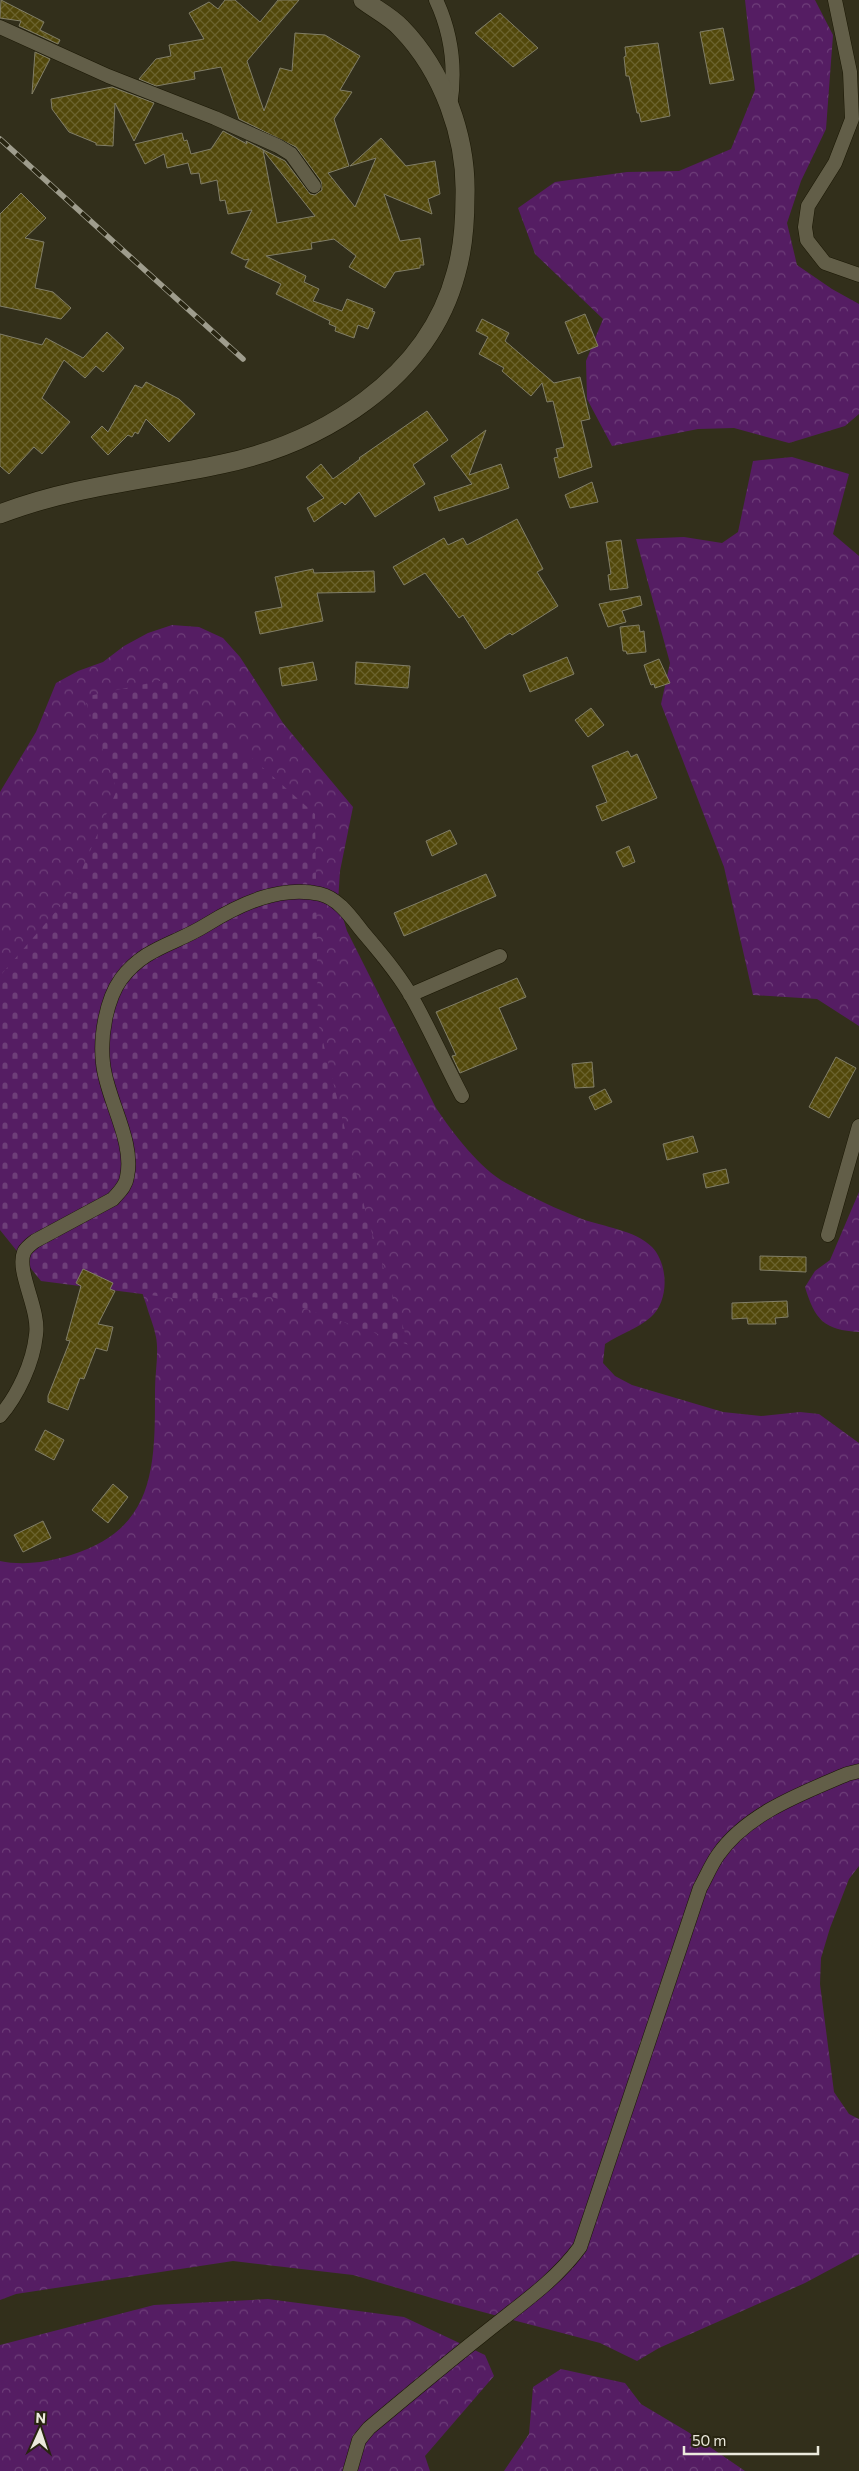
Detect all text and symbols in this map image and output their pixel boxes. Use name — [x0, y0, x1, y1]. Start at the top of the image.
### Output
north arrow — [15, 2406, 65, 2456]
text: N — [35, 2409, 46, 2426]
scale bar — [684, 2424, 818, 2456]
text: 50 m — [692, 2431, 726, 2449]

